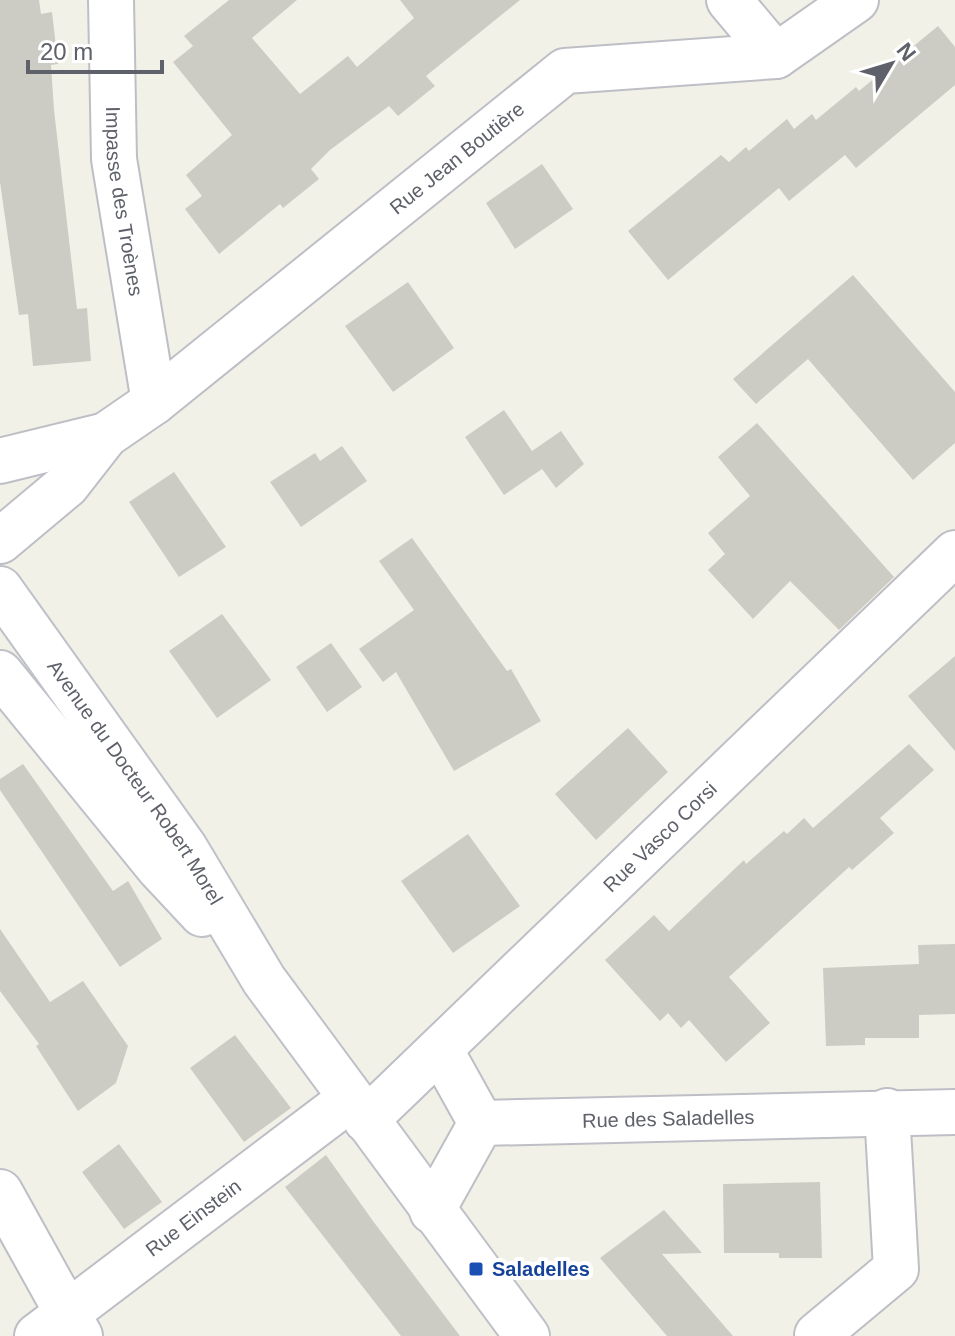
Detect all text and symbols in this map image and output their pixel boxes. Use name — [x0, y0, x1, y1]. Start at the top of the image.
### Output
scale bar — [28, 24, 162, 74]
north arrow — [851, 24, 931, 104]
text: 20 m — [40, 38, 93, 65]
text: N — [892, 38, 921, 66]
street label: Rue Jean Boutière — [386, 97, 528, 219]
street label: Impasse des Troènes — [102, 106, 147, 298]
street label: Avenue du Docteur Robert Morel — [43, 656, 227, 908]
street label: Rue Vasco Corsi — [599, 778, 721, 897]
street label: Rue des Saladelles — [582, 1106, 755, 1132]
street label: Rue Einstein — [141, 1175, 245, 1261]
place label: Saladelles — [492, 1258, 590, 1280]
marker: Saladelles — [467, 1260, 485, 1278]

